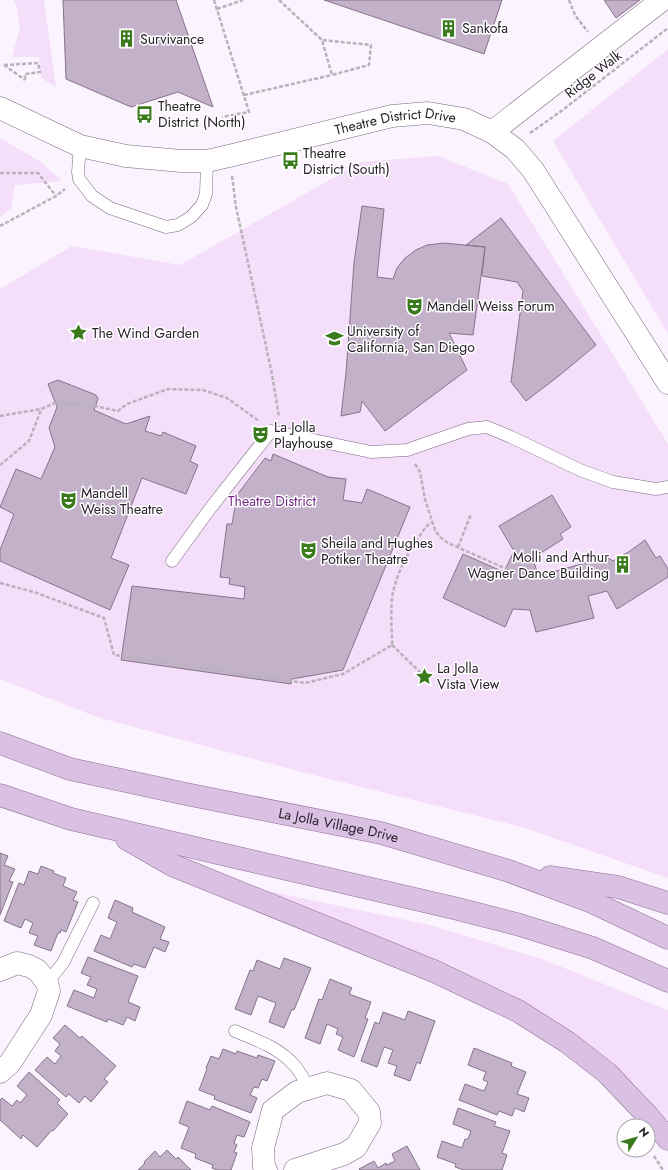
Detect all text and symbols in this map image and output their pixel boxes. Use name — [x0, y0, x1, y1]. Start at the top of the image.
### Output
building icon: Sankofa — [439, 18, 459, 38]
place label: Sankofa — [462, 18, 508, 38]
building icon: Survivance — [117, 29, 137, 49]
place label: Survivance — [140, 29, 204, 49]
street label: Ridge Walk — [560, 45, 626, 103]
place label: Theatre District (North) — [158, 96, 246, 132]
street label: Theatre District Drive — [332, 103, 458, 140]
bus stop icon: Theatre District (North) — [135, 104, 155, 124]
place label: Theatre District (South) — [303, 143, 390, 179]
bus stop icon: Theatre District (South) — [280, 151, 300, 171]
theatre icon: Mandell Weiss Forum — [404, 296, 424, 316]
place label: Mandell Weiss Forum — [427, 296, 555, 316]
place label: University of California, San Diego — [347, 321, 475, 357]
place icon: The Wind Garden — [69, 323, 89, 343]
place label: The Wind Garden — [92, 323, 199, 343]
school or university icon: University of California, San Diego — [324, 329, 344, 349]
place label: La Jolla Playhouse — [274, 417, 333, 453]
theatre icon: La Jolla Playhouse — [251, 425, 271, 445]
place label: Mandell Weiss Theatre — [81, 483, 163, 519]
theatre icon: Mandell Weiss Theatre — [58, 491, 78, 511]
park label: Theatre District — [228, 491, 317, 511]
place label: Sheila and Hughes Potiker Theatre — [321, 533, 433, 569]
theatre icon: Sheila and Hughes Potiker Theatre — [298, 541, 318, 561]
place label: Molli and Arthur Wagner Dance Building — [468, 547, 609, 583]
building icon: Molli and Arthur Wagner Dance Building — [612, 555, 632, 575]
place label: La Jolla Vista View — [437, 658, 500, 694]
place icon: La Jolla Vista View — [414, 666, 434, 686]
street label: La Jolla Village Drive — [277, 803, 401, 848]
north arrow — [616, 1118, 656, 1158]
text: N — [635, 1124, 653, 1140]

